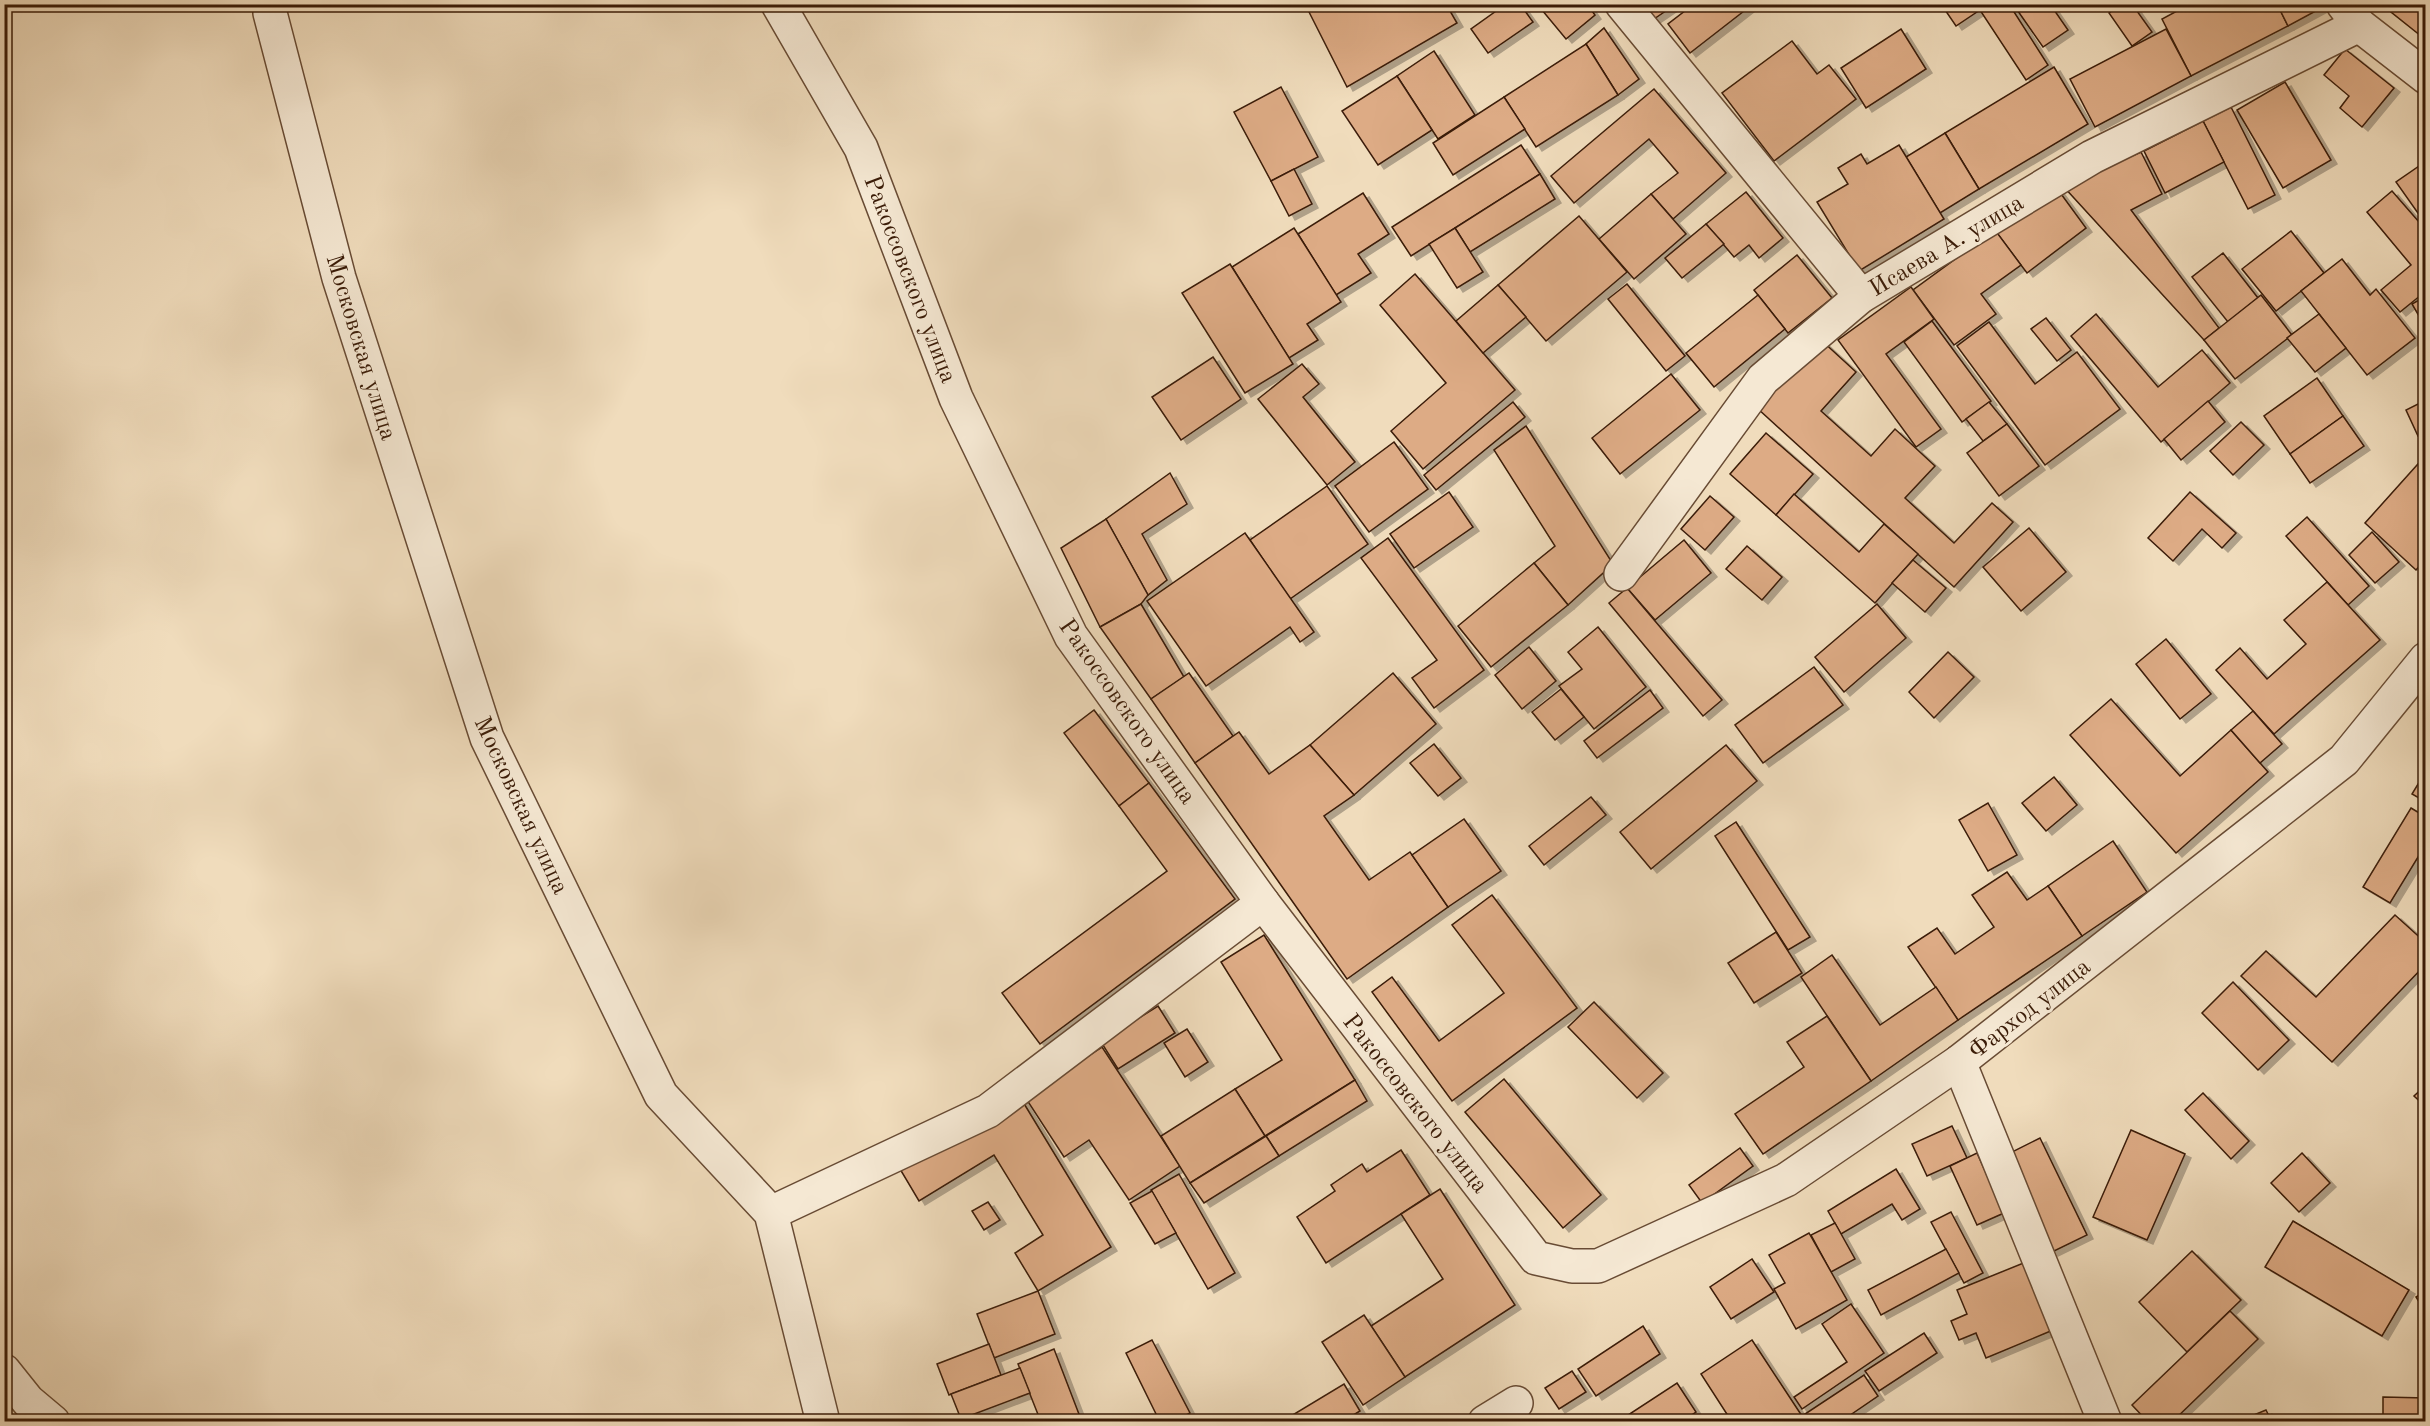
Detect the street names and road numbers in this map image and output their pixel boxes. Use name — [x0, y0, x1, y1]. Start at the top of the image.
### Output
street label: Ракоссовского улица — [858, 173, 960, 387]
street label: Исаева А. улица — [1866, 191, 2028, 302]
street label: Московская улица — [320, 252, 400, 443]
street label: Ракоссовского улица — [1053, 615, 1199, 809]
street label: Московская улица — [469, 713, 572, 898]
street label: Фарход улица — [1965, 955, 2096, 1064]
street label: Ракоссовского улица — [1337, 1010, 1492, 1198]

